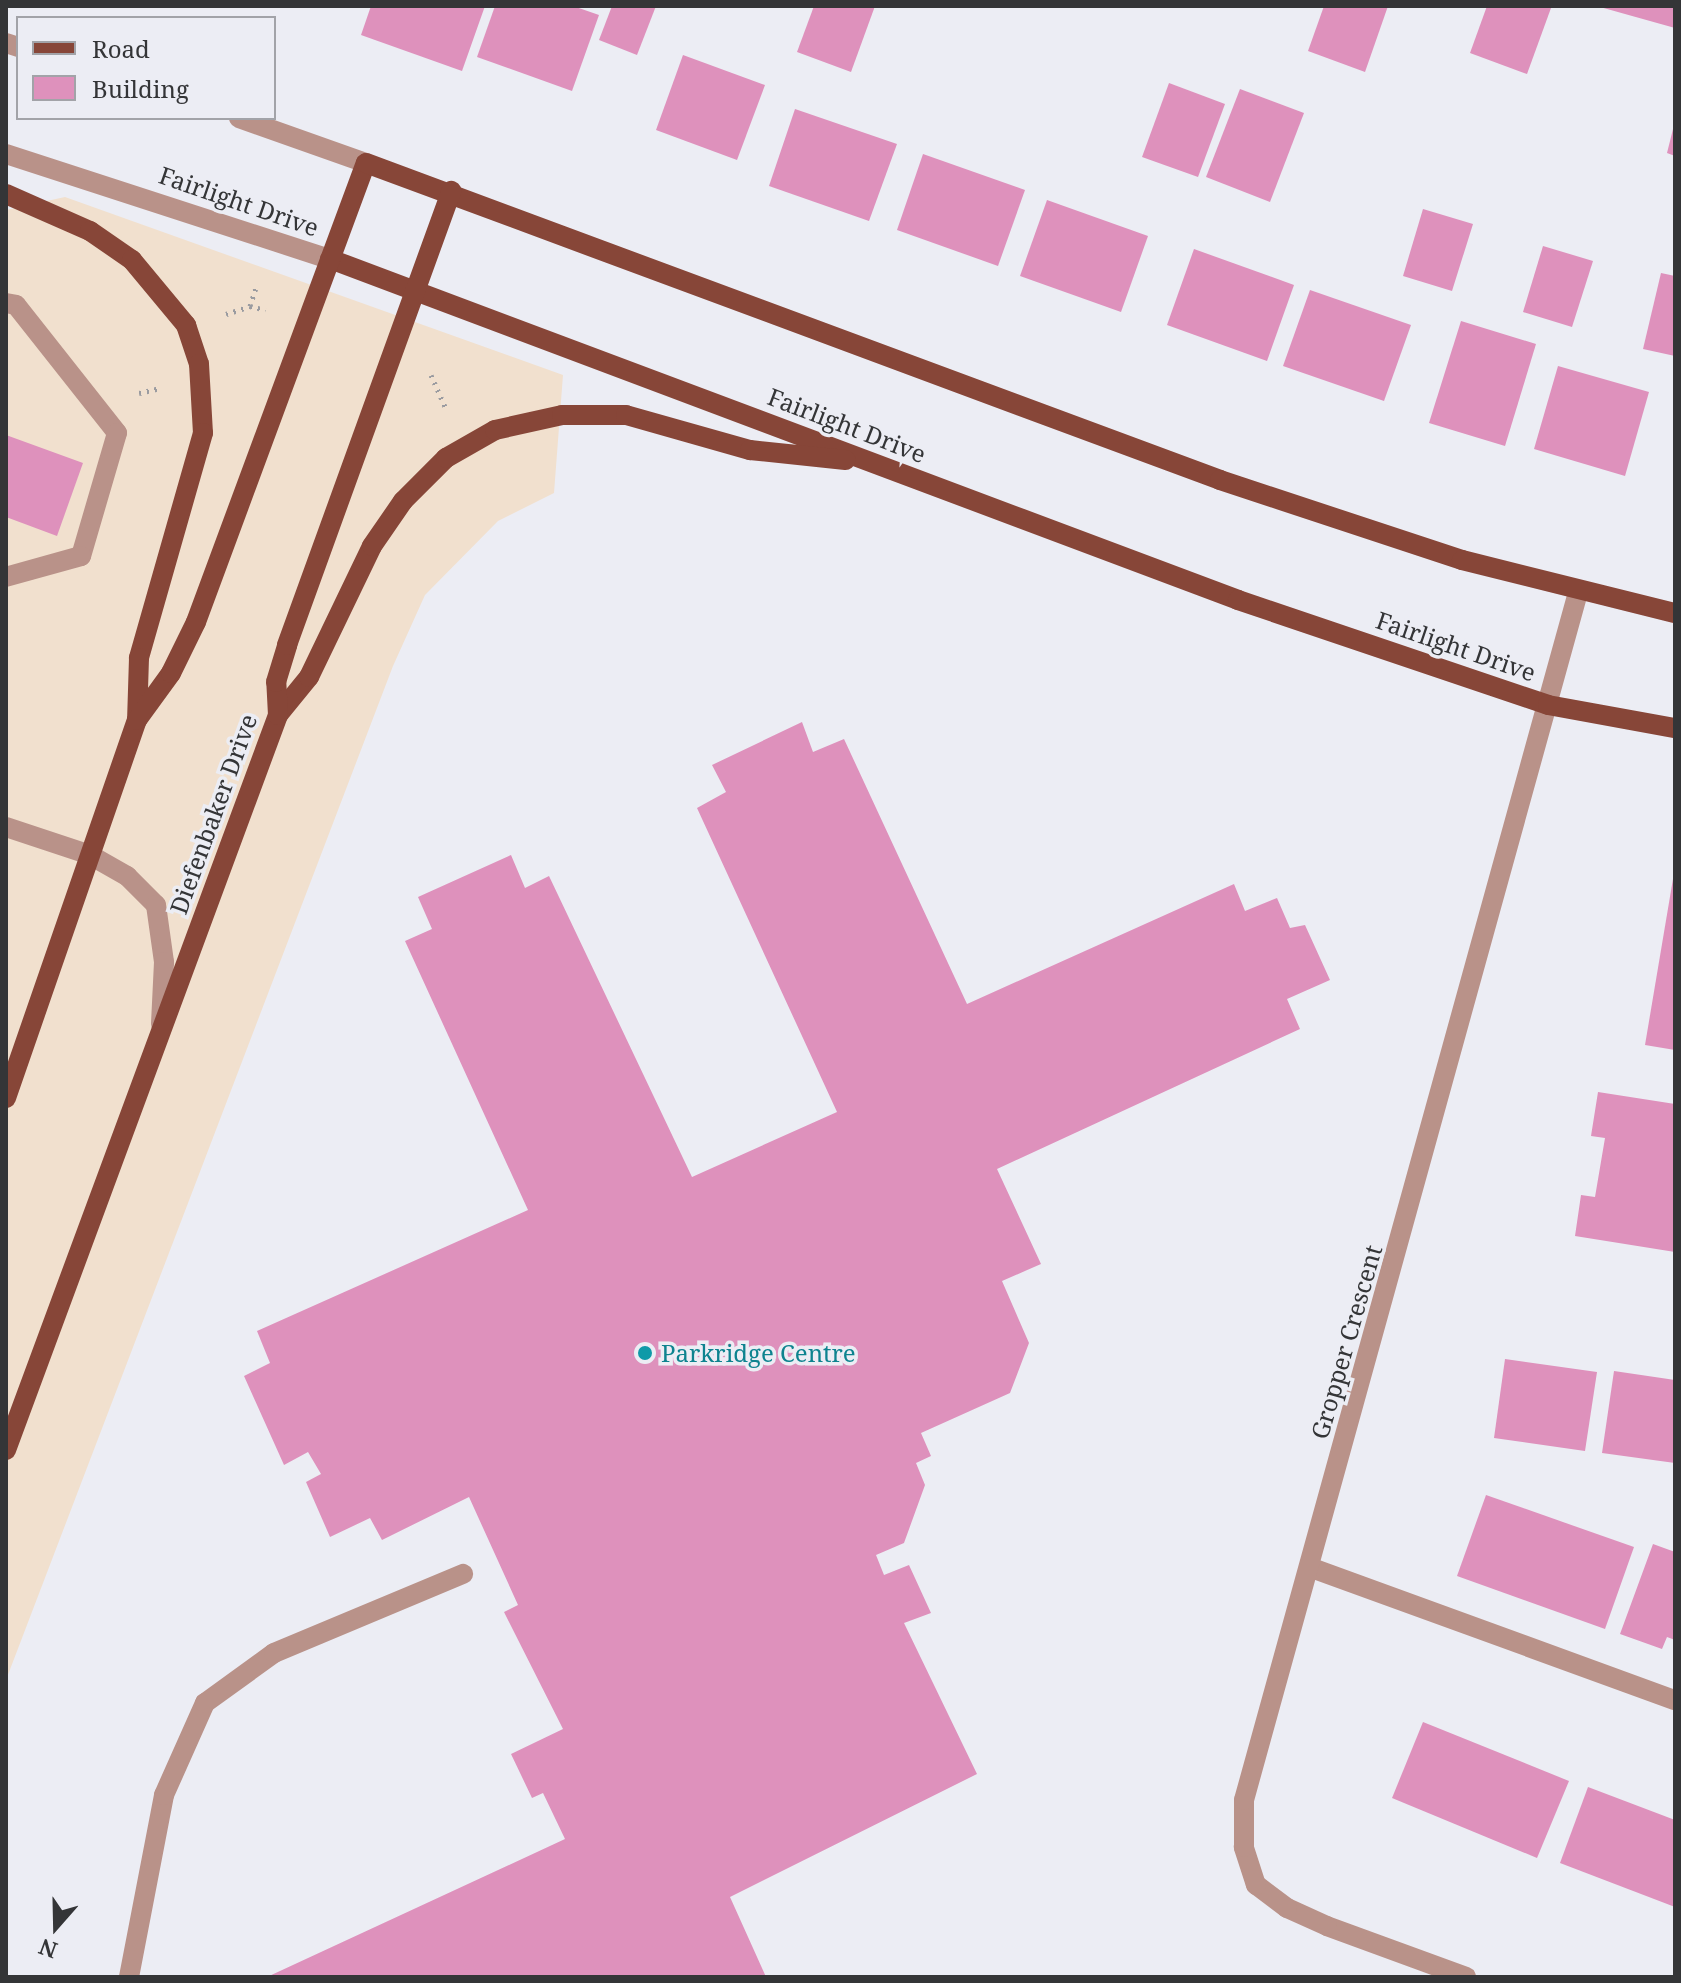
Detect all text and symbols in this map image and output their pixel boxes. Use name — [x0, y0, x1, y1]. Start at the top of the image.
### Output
legend — [16, 16, 276, 120]
text: Road — [92, 32, 150, 65]
text: Building — [92, 72, 189, 105]
street label: Fairlight Drive — [155, 160, 323, 242]
street label: Fairlight Drive — [764, 382, 930, 468]
street label: Fairlight Drive — [1372, 605, 1540, 687]
street label: Diefenbaker Drive — [163, 710, 263, 918]
street label: Gropper Crescent — [1305, 1242, 1387, 1442]
place label: Parkridge Centre — [661, 1339, 856, 1367]
marker: Parkridge Centre — [636, 1344, 654, 1362]
north arrow — [16, 1887, 96, 1967]
text: N — [35, 1932, 61, 1967]

